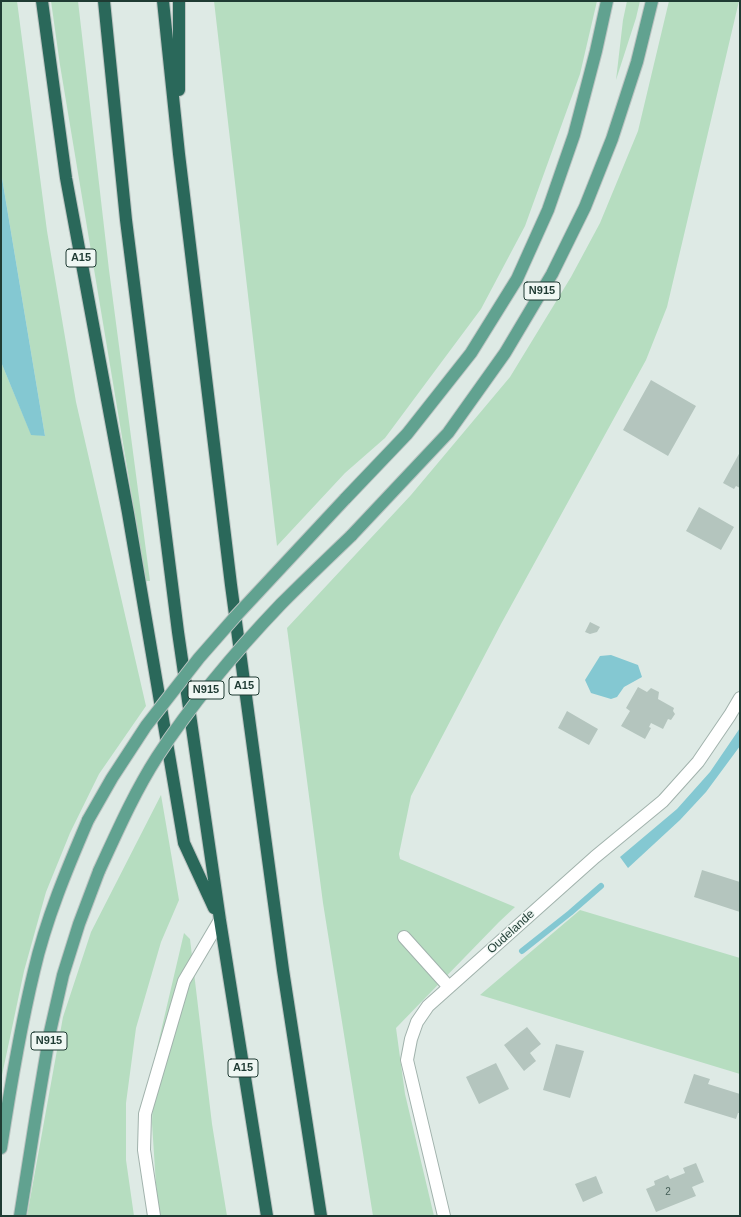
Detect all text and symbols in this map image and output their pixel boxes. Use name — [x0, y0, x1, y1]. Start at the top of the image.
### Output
road number: A15 — [66, 249, 96, 267]
road number: N915 — [524, 282, 560, 300]
road number: A15 — [229, 677, 259, 695]
road number: N915 — [188, 681, 224, 699]
street label: Oudelande — [484, 907, 538, 957]
road number: N915 — [31, 1032, 67, 1050]
road number: A15 — [228, 1059, 258, 1077]
house number: 2 — [665, 1186, 671, 1198]

